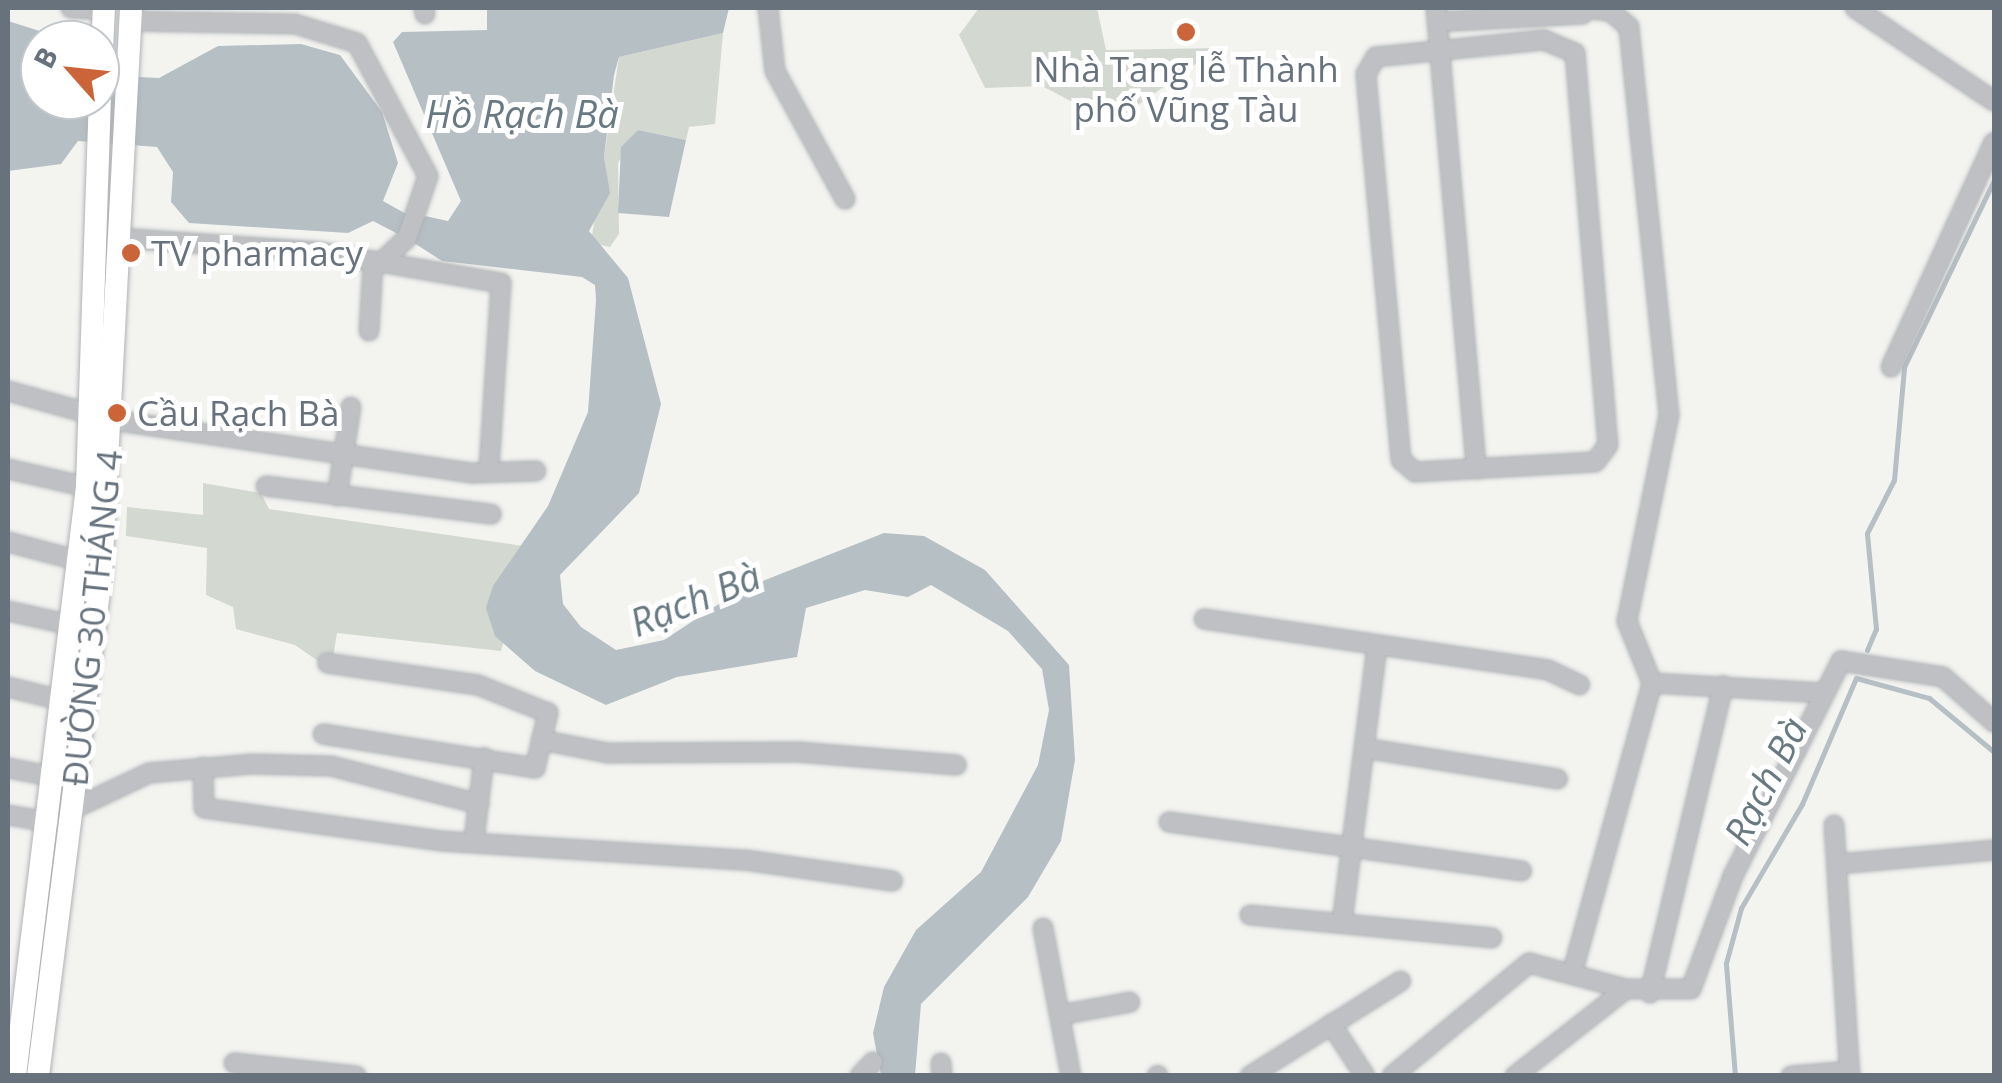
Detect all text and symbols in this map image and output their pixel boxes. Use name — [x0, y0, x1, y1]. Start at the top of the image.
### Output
north arrow — [20, 20, 120, 120]
marker: Nhà Tang lễ Thành phố Vũng Tàu — [1175, 21, 1197, 43]
text: B — [24, 40, 66, 74]
place label: Nhà Tang lễ Thành phố Vũng Tàu — [1033, 48, 1339, 130]
water label: Hồ Rạch Bà — [425, 91, 619, 137]
place label: TV pharmacy — [151, 232, 363, 274]
marker: TV pharmacy — [120, 242, 142, 264]
place label: Cầu Rạch Bà — [137, 392, 339, 434]
marker: Cầu Rạch Bà — [106, 402, 128, 424]
street label: ĐƯỜNG 30 THÁNG 4 — [53, 448, 131, 788]
water label: Rạch Bà — [623, 552, 767, 646]
water label: Rạch Bà — [1714, 710, 1816, 852]

